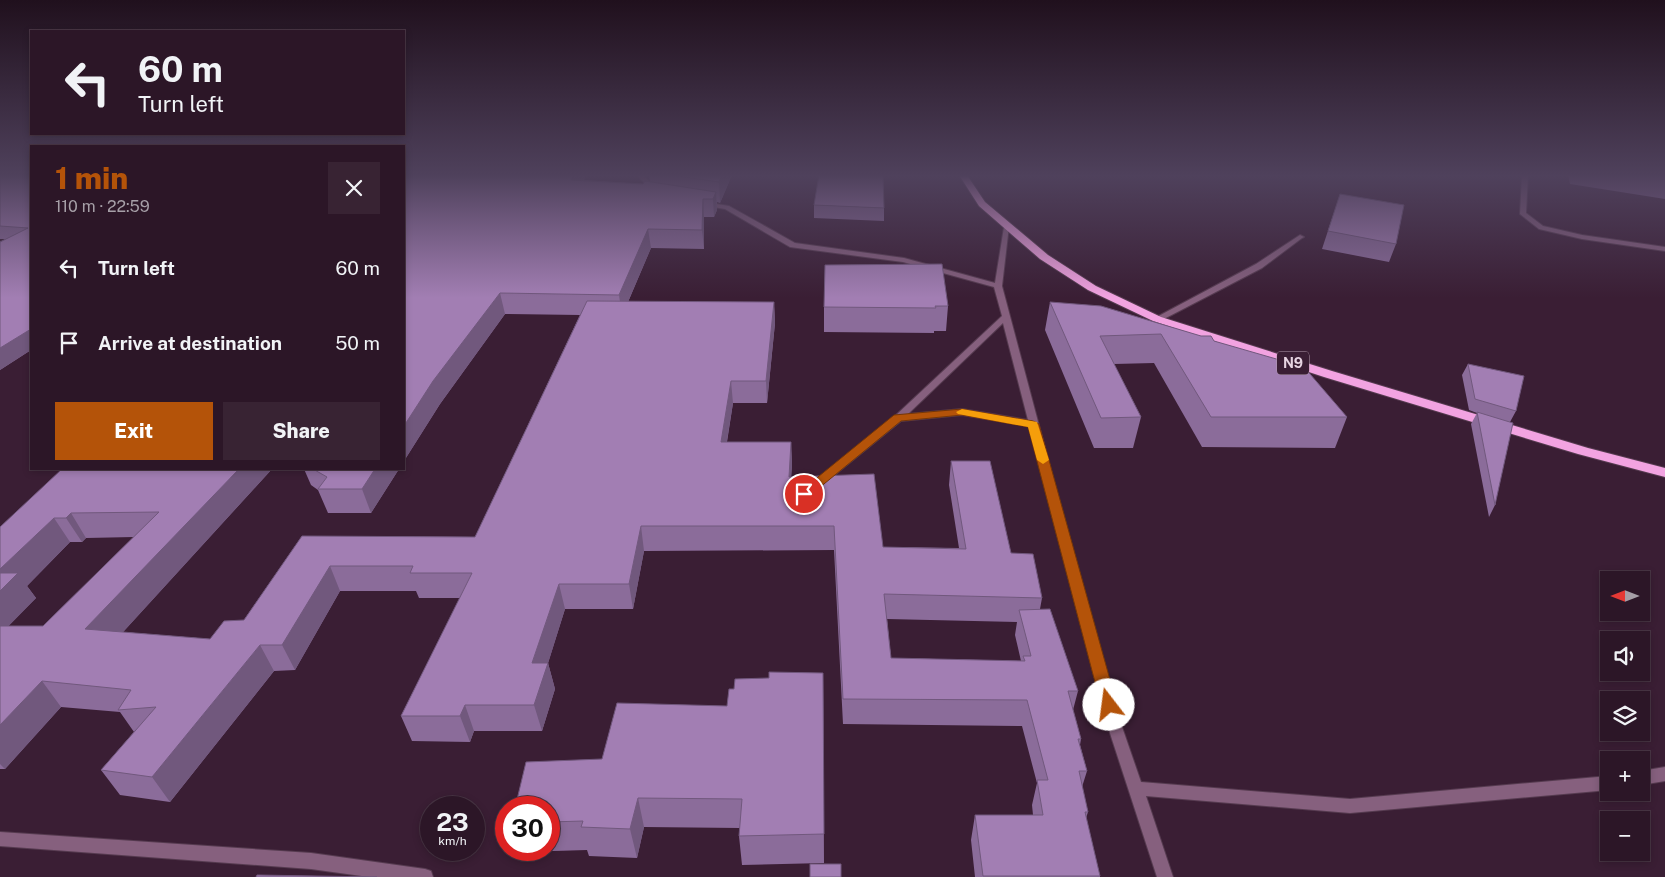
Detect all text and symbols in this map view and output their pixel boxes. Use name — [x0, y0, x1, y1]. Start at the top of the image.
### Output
text: 60 m — [138, 49, 223, 90]
icon: left — [55, 50, 120, 115]
text: Turn left — [138, 91, 224, 117]
text: 1 min — [55, 160, 128, 196]
button: close — [328, 162, 380, 214]
text: 110 m · 22:59 — [55, 197, 150, 216]
icon: left — [55, 254, 83, 282]
text: Turn left — [98, 257, 175, 279]
text: 60 m — [336, 257, 380, 279]
icon: arrive — [55, 329, 83, 357]
text: Arrive at destination — [98, 332, 282, 354]
text: 50 m — [335, 332, 380, 354]
road number: N9 — [1277, 352, 1309, 374]
button: Exit — [55, 402, 213, 460]
button: Share — [223, 402, 380, 460]
pin — [783, 473, 825, 515]
icon: arrive — [790, 480, 818, 508]
north arrow — [1600, 571, 1650, 621]
map controls — [1600, 571, 1650, 861]
button: sound — [1600, 631, 1650, 681]
position arrow — [1082, 678, 1134, 730]
button: layers — [1600, 691, 1650, 741]
button: + — [1600, 751, 1650, 801]
speed limit sign: 30 — [495, 796, 560, 861]
text: 23 — [436, 807, 469, 837]
button: − — [1600, 811, 1650, 861]
text: km/h — [438, 834, 467, 848]

